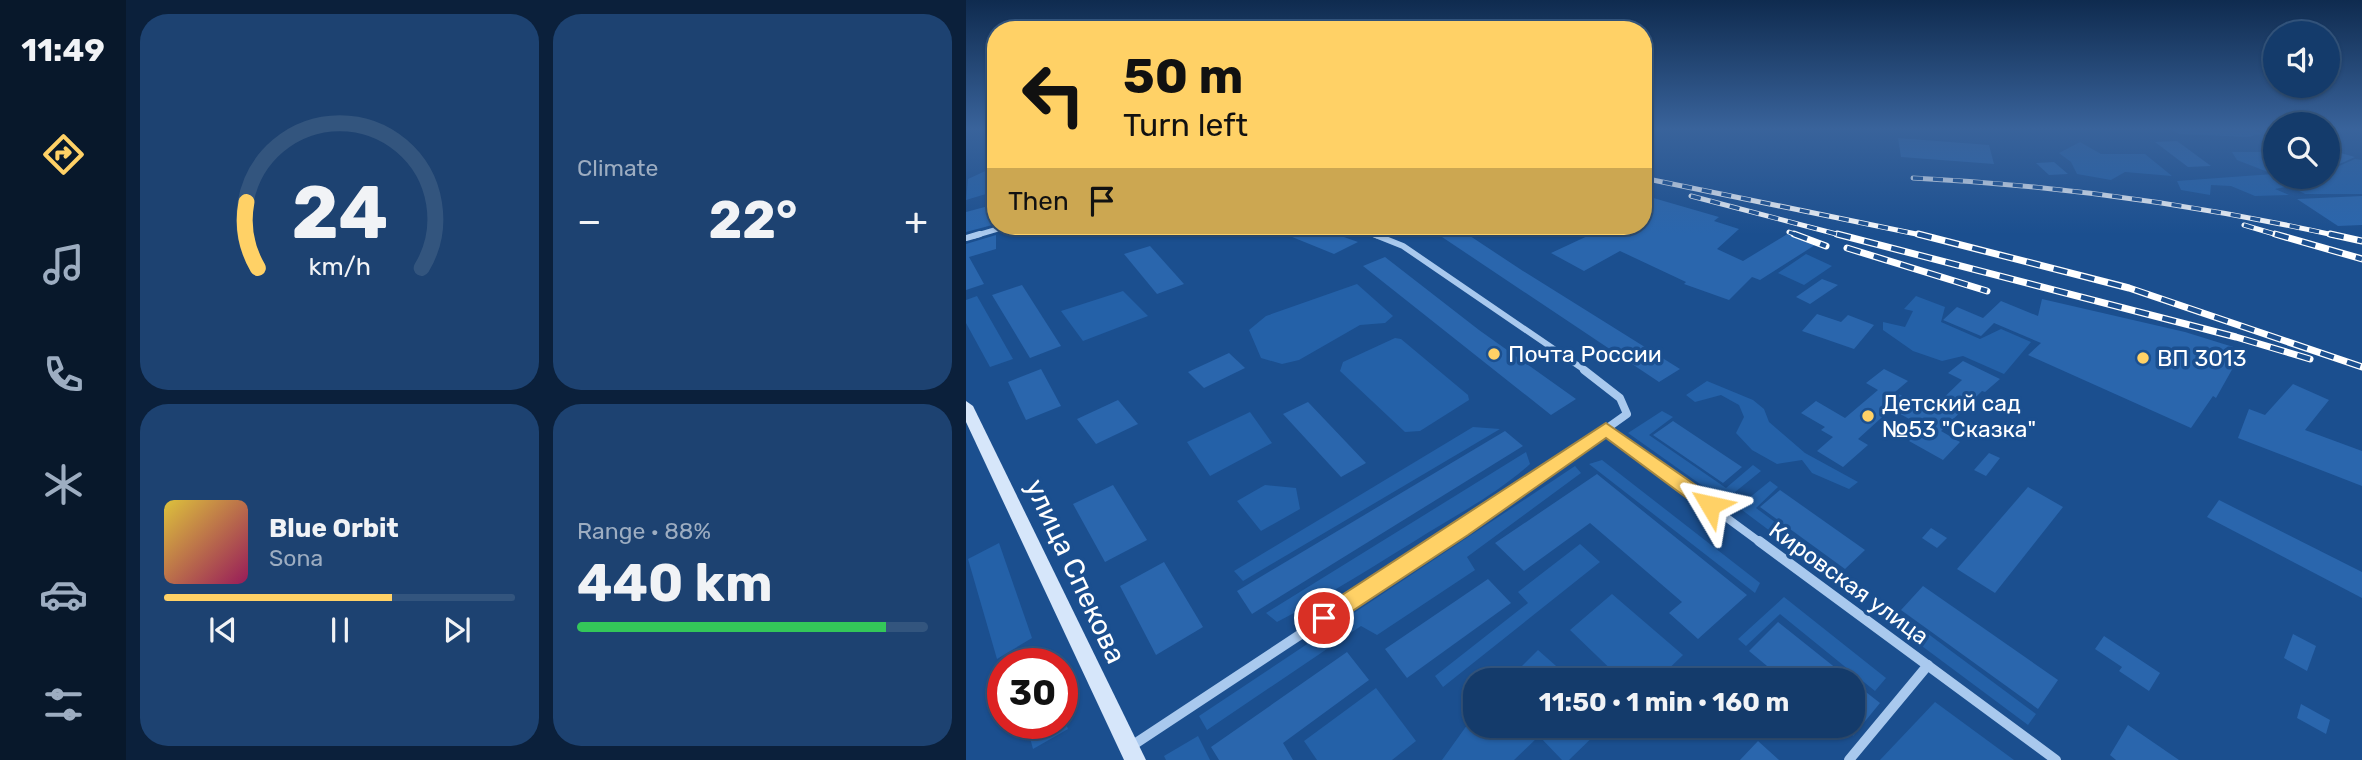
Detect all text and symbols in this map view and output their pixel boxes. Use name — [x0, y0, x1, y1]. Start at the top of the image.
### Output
map controls — [2263, 21, 2340, 189]
button: sound — [2263, 21, 2340, 98]
text: 11:49 — [21, 31, 105, 69]
text: 50 m — [1123, 47, 1243, 105]
icon: left — [1008, 49, 1099, 140]
text: Turn left — [1123, 106, 1248, 144]
button: search — [2263, 112, 2340, 189]
icon: directions — [39, 130, 88, 179]
text: Climate — [577, 154, 658, 182]
text: 24 — [291, 170, 388, 256]
icon: arrive — [1083, 182, 1121, 220]
text: Then — [1008, 186, 1069, 217]
text: 22° — [709, 189, 798, 251]
text: − — [577, 198, 602, 244]
text: + — [904, 198, 928, 244]
icon: music — [39, 240, 88, 289]
text: km/h — [308, 252, 371, 281]
place label: Почта России — [1508, 340, 1662, 368]
place label: ВП 3013 — [2157, 344, 2247, 372]
marker: Почта России — [1486, 346, 1502, 362]
icon: phone — [39, 350, 88, 399]
marker: ВП 3013 — [2135, 350, 2151, 366]
place label: Детский сад №53 "Сказка" — [1882, 389, 2036, 443]
marker: Детский сад №53 "Сказка" — [1860, 408, 1876, 424]
icon: climate — [39, 460, 88, 509]
position arrow — [1673, 468, 1747, 542]
street label: улица Спекова — [1018, 474, 1133, 669]
text: Blue Orbit — [269, 513, 399, 544]
street label: Кировская улица — [1764, 516, 1934, 650]
text: Range · 88% — [577, 517, 711, 545]
text: Sona — [269, 544, 323, 572]
text: 440 km — [577, 552, 773, 614]
icon: car — [39, 570, 88, 619]
pin — [1294, 588, 1354, 648]
icon: arrive — [1305, 599, 1343, 637]
icon: previous — [204, 611, 242, 649]
icon: pause — [321, 611, 359, 649]
icon: next — [438, 611, 476, 649]
speed limit sign: 30 — [987, 648, 1078, 739]
icon: filters — [39, 680, 88, 729]
text: 11:50 · 1 min · 160 m — [1539, 687, 1789, 718]

